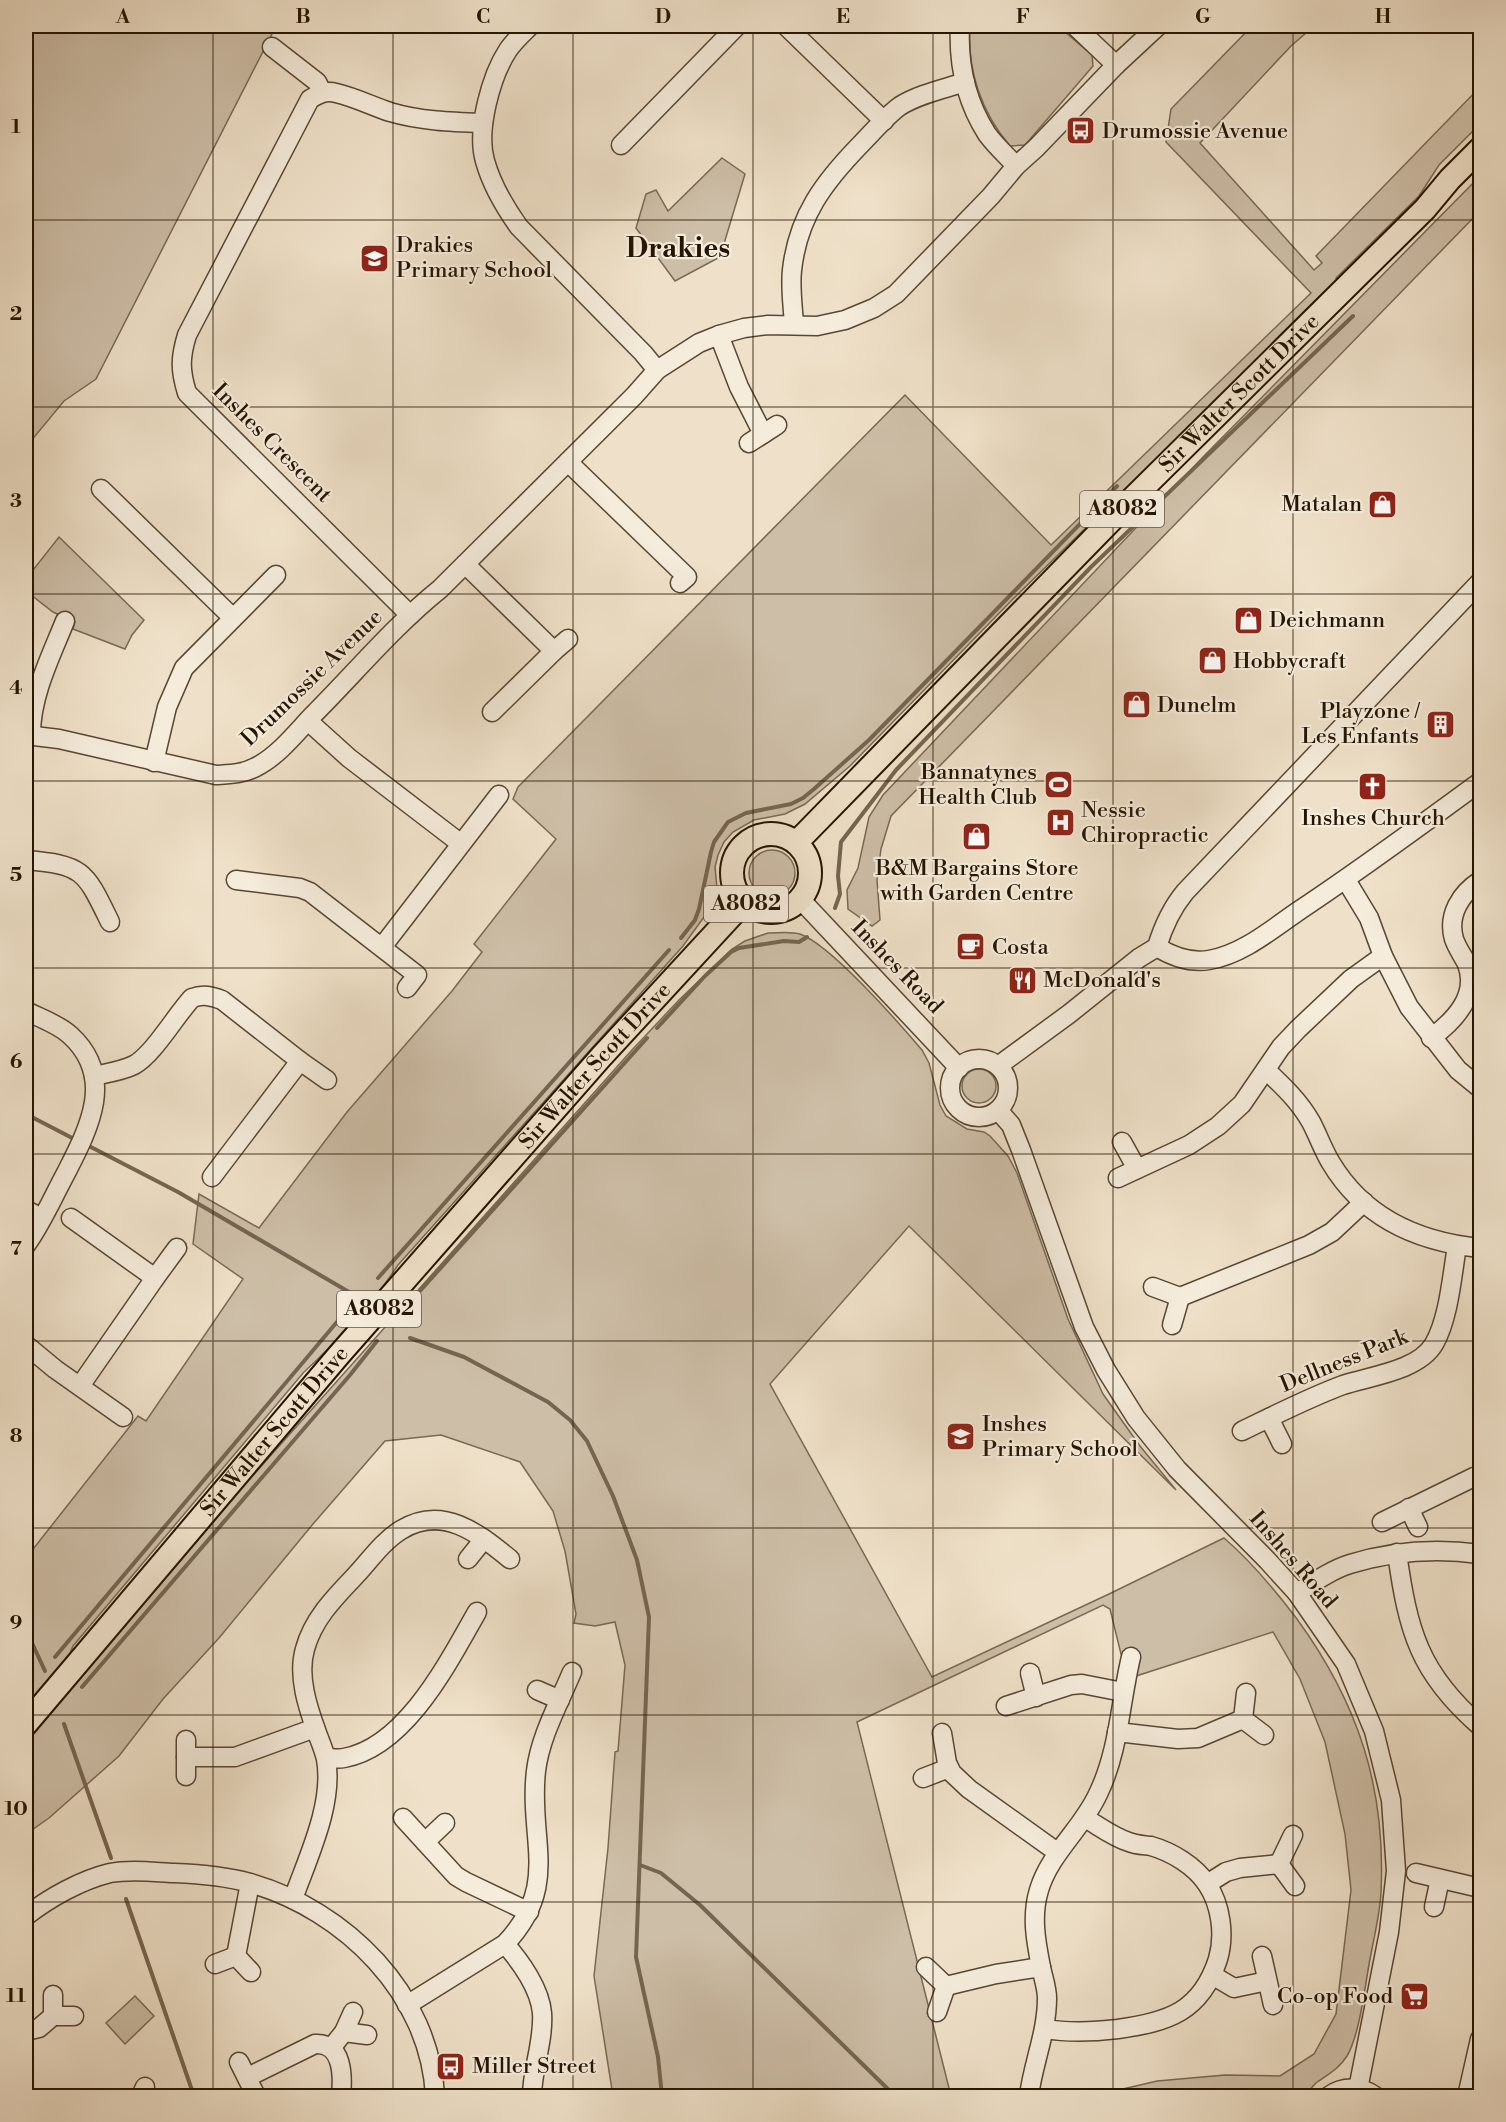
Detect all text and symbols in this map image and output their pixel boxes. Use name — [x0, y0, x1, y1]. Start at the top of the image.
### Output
text: A — [115, 5, 131, 30]
text: B — [295, 5, 311, 30]
text: C — [476, 5, 490, 30]
text: D — [655, 5, 671, 30]
text: E — [836, 5, 850, 30]
text: F — [1016, 5, 1030, 30]
text: G — [1195, 5, 1211, 30]
text: H — [1375, 5, 1392, 30]
text: 1 — [11, 115, 21, 140]
bus stop icon: Drumossie Avenue — [1065, 115, 1097, 147]
place label: Drumossie Avenue — [1102, 118, 1288, 145]
district label: Drakies — [626, 231, 730, 266]
place label: Drakies Primary School — [396, 232, 553, 284]
school or university icon: Drakies Primary School — [359, 242, 391, 274]
text: 2 — [10, 302, 22, 327]
street label: Sir Walter Scott Drive — [1153, 308, 1325, 478]
street label: Inshes Crescent — [207, 378, 337, 508]
shop icon: Matalan — [1367, 488, 1399, 520]
text: 3 — [10, 489, 22, 514]
road number: A8082 — [1080, 491, 1164, 527]
place label: Matalan — [1281, 491, 1362, 518]
street label: Drumossie Avenue — [236, 604, 388, 752]
shop icon: Deichmann — [1232, 604, 1264, 636]
place label: Deichmann — [1269, 607, 1385, 634]
shop icon: Hobbycraft — [1196, 645, 1228, 677]
place label: Hobbycraft — [1233, 648, 1346, 675]
text: 4 — [9, 676, 23, 701]
shop icon: Dunelm — [1120, 689, 1152, 721]
place label: Dunelm — [1157, 692, 1237, 719]
place label: Playzone / Les Enfants — [1301, 698, 1421, 750]
building icon: Playzone / Les Enfants — [1424, 708, 1456, 740]
place label: Bannatynes Health Club — [918, 759, 1037, 811]
sports icon: Bannatynes Health Club — [1042, 769, 1074, 801]
church icon: Inshes Church — [1357, 770, 1389, 802]
place label: Nessie Chiropractic — [1081, 797, 1209, 849]
place label: Inshes Church — [1301, 805, 1445, 832]
hospital icon: Nessie Chiropractic — [1044, 807, 1076, 839]
shop icon: B&M Bargains Store with Garden Centre — [961, 820, 993, 852]
place label: B&M Bargains Store with Garden Centre — [875, 855, 1079, 907]
text: 5 — [10, 863, 22, 888]
road number: A8082 — [704, 886, 788, 922]
street label: Inshes Road — [845, 914, 949, 1020]
cafe icon: Costa — [955, 931, 987, 963]
place label: Costa — [992, 934, 1049, 961]
restaurant icon: McDonald's — [1006, 964, 1038, 996]
place label: McDonald's — [1043, 967, 1161, 994]
street label: Sir Walter Scott Drive — [513, 977, 677, 1155]
text: 6 — [10, 1050, 23, 1075]
text: 7 — [10, 1237, 22, 1262]
road number: A8082 — [337, 1291, 421, 1327]
street label: Dellness Park — [1276, 1323, 1413, 1399]
street label: Sir Walter Scott Drive — [194, 1340, 354, 1522]
place label: Inshes Primary School — [982, 1411, 1139, 1463]
school or university icon: Inshes Primary School — [945, 1421, 977, 1453]
text: 8 — [10, 1424, 23, 1449]
street label: Inshes Road — [1243, 1506, 1343, 1615]
text: 9 — [10, 1611, 22, 1636]
text: 10 — [4, 1797, 28, 1822]
supermarket icon: Co-op Food — [1398, 1980, 1430, 2012]
place label: Co-op Food — [1277, 1983, 1393, 2010]
text: 11 — [6, 1984, 26, 2009]
bus stop icon: Miller Street — [435, 2050, 467, 2082]
place label: Miller Street — [472, 2053, 597, 2080]

